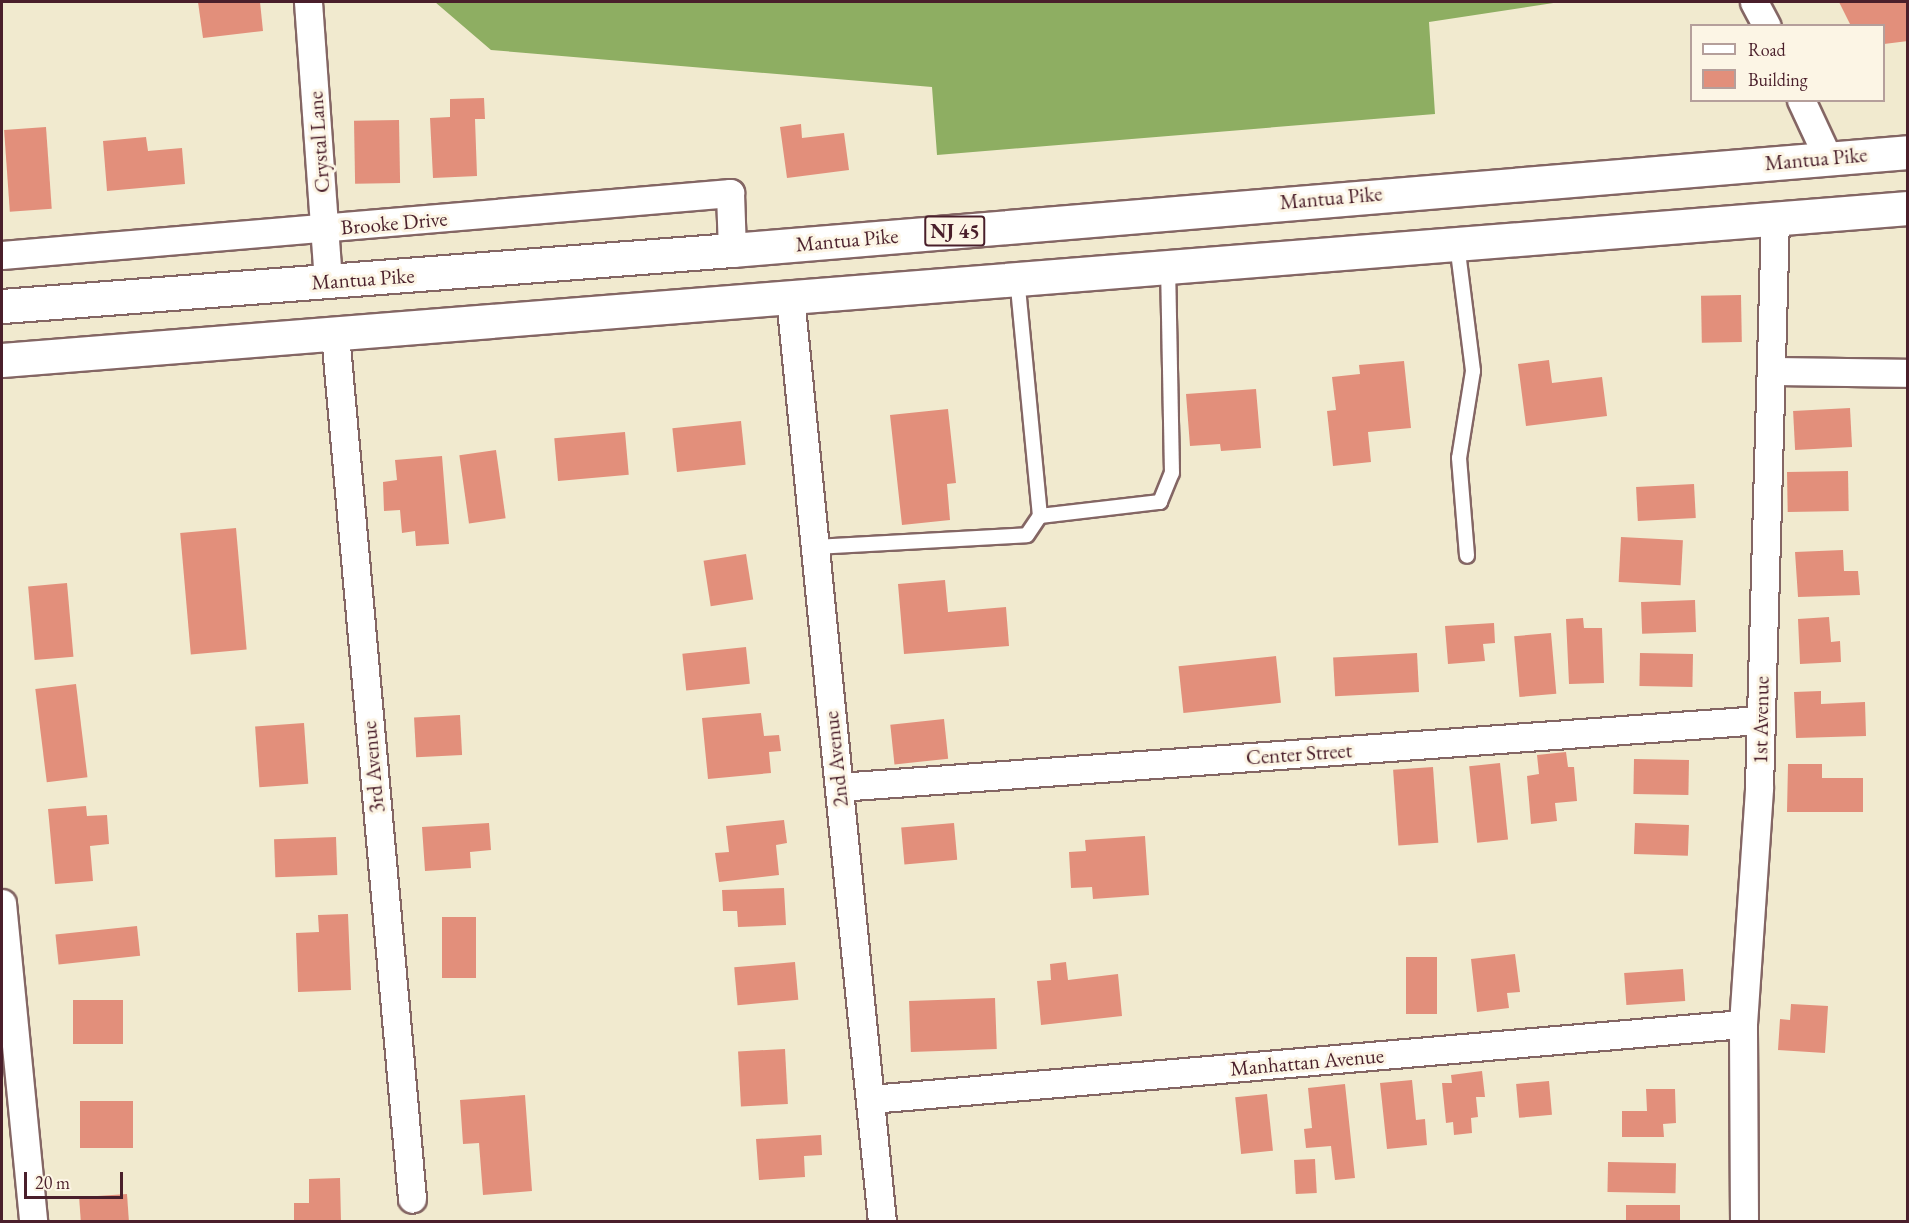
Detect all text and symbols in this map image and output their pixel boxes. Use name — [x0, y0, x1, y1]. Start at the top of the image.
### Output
legend — [1690, 24, 1885, 102]
text: Road — [1748, 38, 1786, 61]
text: Building — [1748, 68, 1808, 91]
street label: Crystal Lane — [303, 90, 335, 194]
street label: Mantua Pike — [1764, 142, 1868, 176]
street label: Mantua Pike — [1279, 181, 1383, 215]
street label: Brooke Drive — [340, 206, 448, 240]
road number: NJ 45 — [924, 214, 986, 248]
street label: Mantua Pike — [795, 223, 899, 257]
street label: Mantua Pike — [311, 263, 415, 295]
street label: 1st Avenue — [1748, 676, 1774, 764]
street label: 2nd Avenue — [818, 710, 854, 808]
street label: 3rd Avenue — [356, 720, 390, 814]
street label: Center Street — [1245, 738, 1353, 770]
street label: Manhattan Avenue — [1229, 1043, 1385, 1081]
scale bar — [27, 1160, 126, 1198]
text: 20 m — [35, 1171, 70, 1194]

